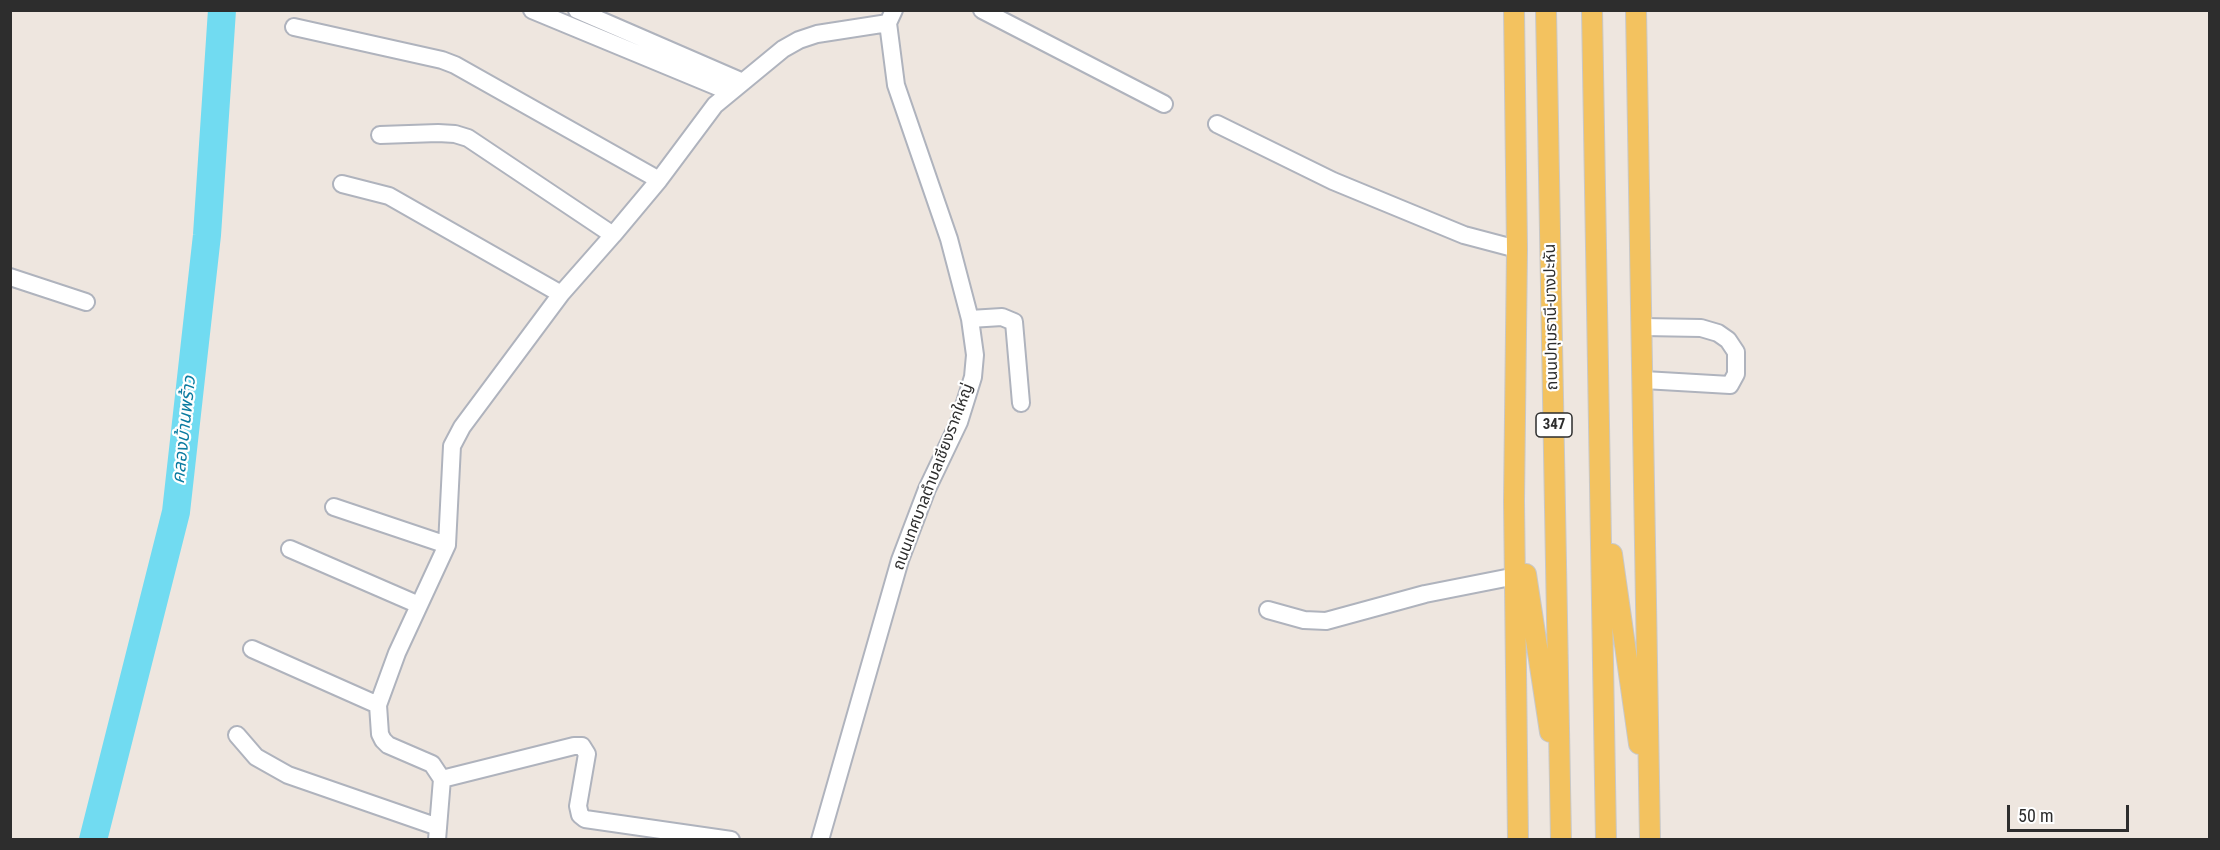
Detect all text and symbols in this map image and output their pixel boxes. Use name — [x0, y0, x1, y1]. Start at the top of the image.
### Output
street label: ถนนปทุมธานี-บางปะหัน — [1541, 244, 1563, 390]
water label: คลองบ้านพร้าว — [169, 375, 201, 485]
street label: ถนนเทศบาลตำบลเชียงรากใหญ่ — [889, 381, 979, 573]
road number: 347 — [1536, 413, 1572, 437]
scale bar — [2010, 793, 2132, 831]
text: 50 m — [2018, 805, 2053, 826]

